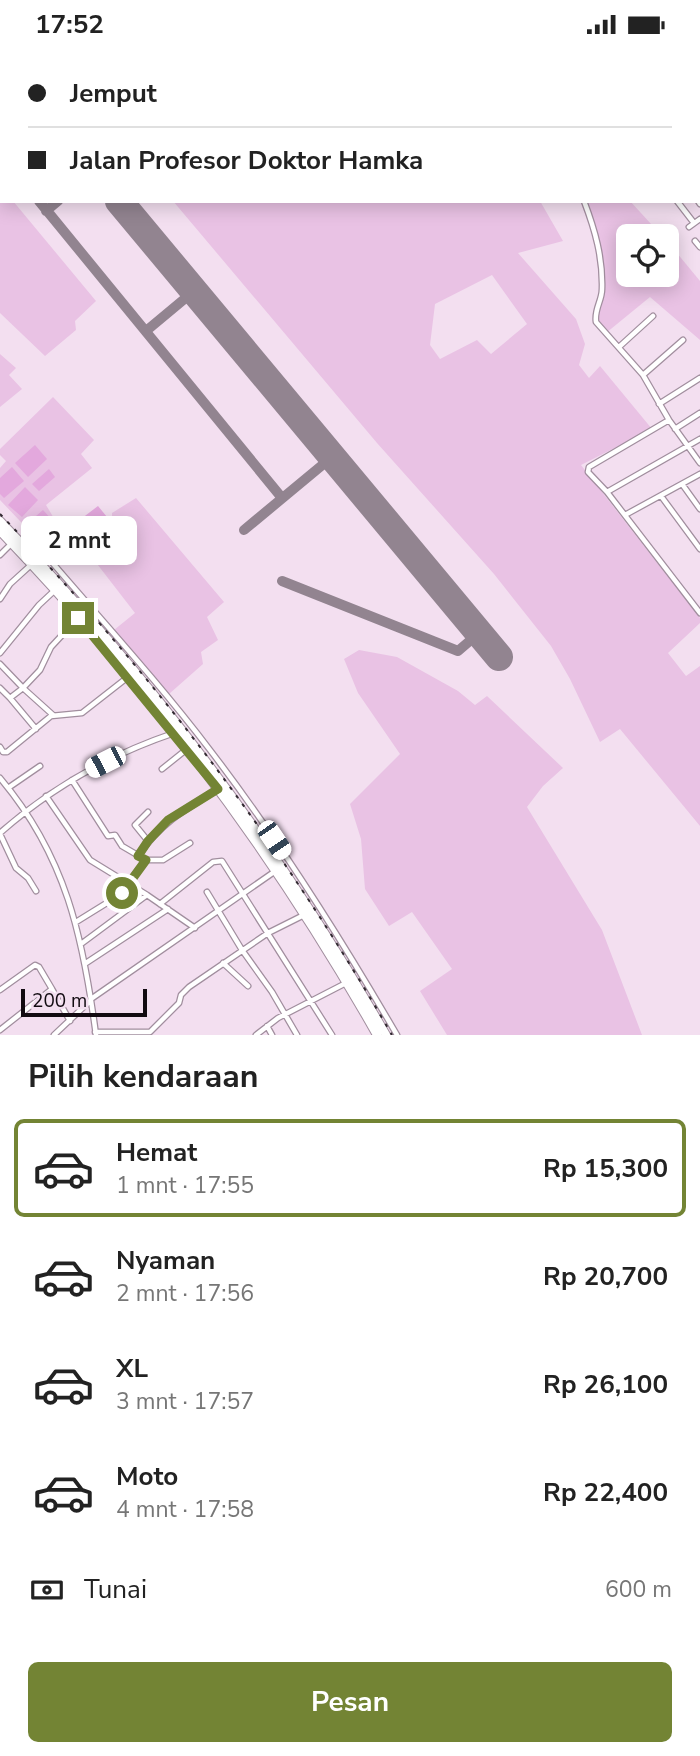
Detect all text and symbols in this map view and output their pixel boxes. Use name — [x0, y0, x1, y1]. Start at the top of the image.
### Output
text: 17:52 — [35, 7, 104, 42]
text: Jemput — [70, 76, 157, 111]
text: Jalan Profesor Doktor Hamka — [70, 143, 423, 178]
map controls — [616, 224, 679, 287]
button: locate — [616, 224, 679, 287]
callout: 2 mnt — [20, 517, 136, 565]
text: 2 mnt — [48, 525, 110, 556]
route end — [62, 602, 94, 634]
car — [82, 743, 129, 781]
car — [254, 817, 295, 863]
route start — [106, 877, 138, 909]
scale bar — [21, 986, 147, 1018]
text: 200 m — [32, 988, 87, 1014]
text: Pilih kendaraan — [28, 1055, 258, 1098]
text: Hemat — [116, 1135, 197, 1170]
icon: car — [32, 1137, 95, 1200]
text: Rp 15,300 — [543, 1151, 668, 1186]
text: 1 mnt · 17:55 — [116, 1170, 254, 1201]
text: Nyaman — [116, 1243, 215, 1278]
icon: car — [32, 1245, 95, 1308]
text: Rp 20,700 — [543, 1259, 668, 1294]
text: 2 mnt · 17:56 — [116, 1278, 254, 1309]
text: XL — [116, 1351, 148, 1386]
icon: car — [32, 1353, 95, 1416]
text: Rp 26,100 — [543, 1367, 668, 1402]
text: 3 mnt · 17:57 — [116, 1386, 254, 1417]
text: Moto — [116, 1459, 178, 1494]
icon: car — [32, 1461, 95, 1524]
text: Rp 22,400 — [543, 1475, 668, 1510]
text: 4 mnt · 17:58 — [116, 1494, 254, 1525]
icon: cash — [28, 1571, 66, 1609]
text: Tunai — [84, 1572, 147, 1607]
text: 600 m — [605, 1574, 672, 1605]
button: Pesan — [28, 1662, 672, 1742]

